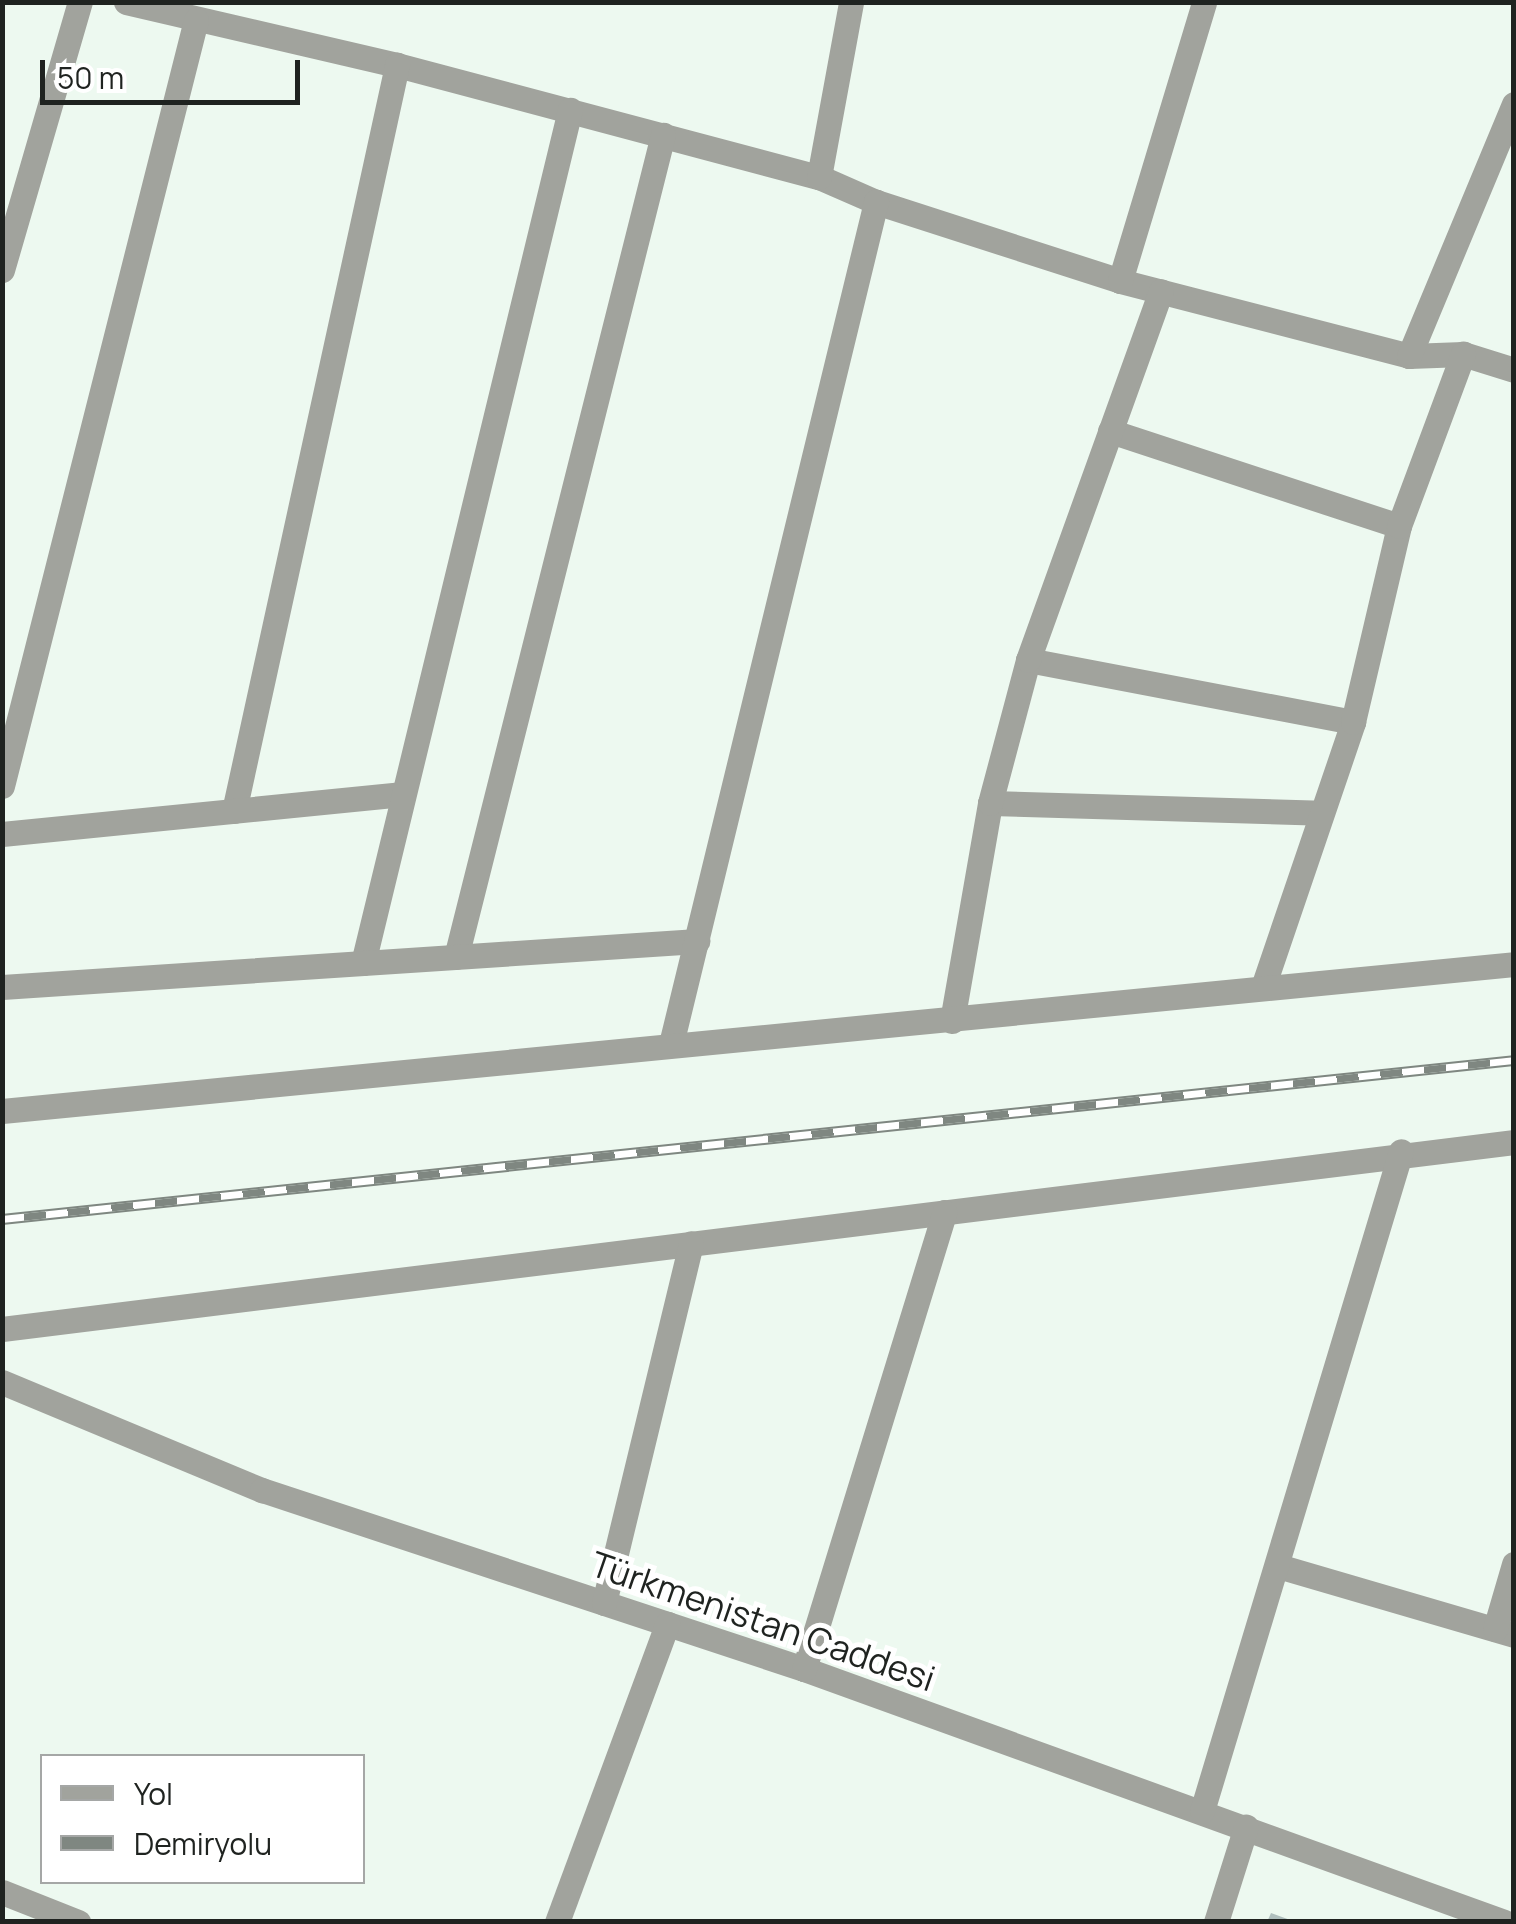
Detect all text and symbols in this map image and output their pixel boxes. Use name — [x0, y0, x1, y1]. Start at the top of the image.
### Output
scale bar — [45, 40, 305, 102]
text: 50 m — [57, 57, 124, 98]
street label: Türkmenistan Caddesi — [586, 1542, 940, 1700]
legend — [40, 1754, 365, 1884]
text: Yol — [134, 1773, 173, 1814]
text: Demiryolu — [134, 1823, 272, 1864]

